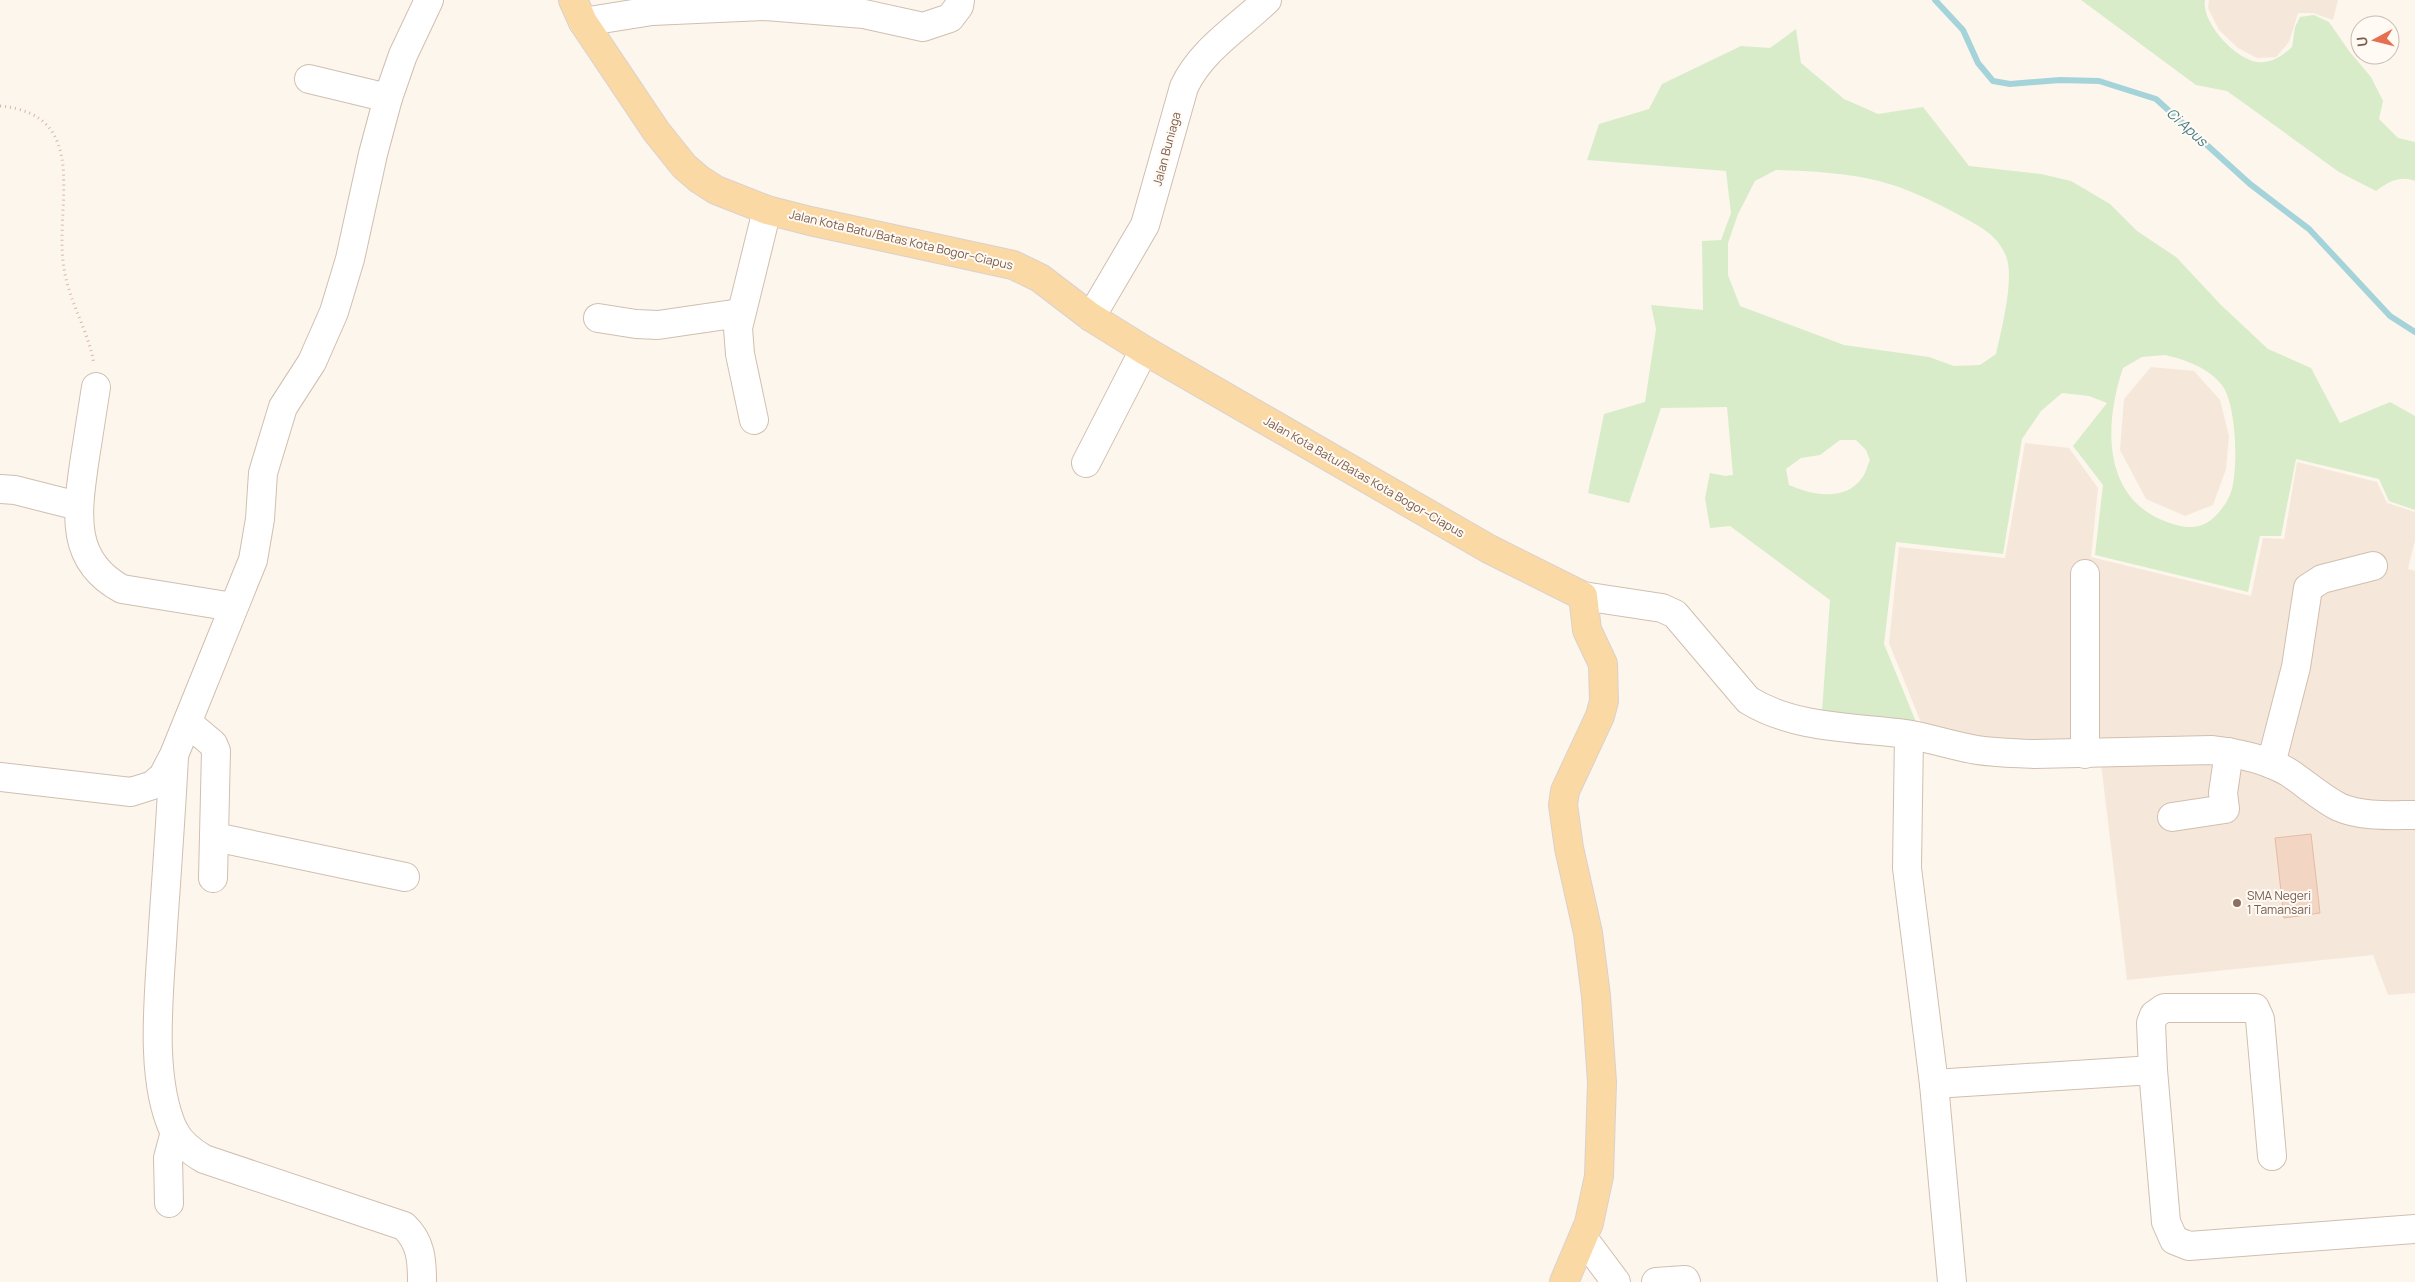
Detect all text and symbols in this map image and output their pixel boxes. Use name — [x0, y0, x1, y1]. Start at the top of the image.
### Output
north arrow — [2350, 15, 2400, 65]
text: U — [2352, 35, 2372, 48]
water label: Ci Apus — [2163, 103, 2213, 151]
street label: Jalan Buniaga — [1148, 110, 1185, 188]
street label: Jalan Kota Batu/Batas Kota Bogor–Ciapus — [787, 205, 1015, 274]
street label: Jalan Kota Batu/Batas Kota Bogor–Ciapus — [1261, 412, 1468, 541]
place label: SMA Negeri 1 Tamansari — [2247, 887, 2311, 918]
marker: SMA Negeri 1 Tamansari — [2231, 897, 2243, 909]

